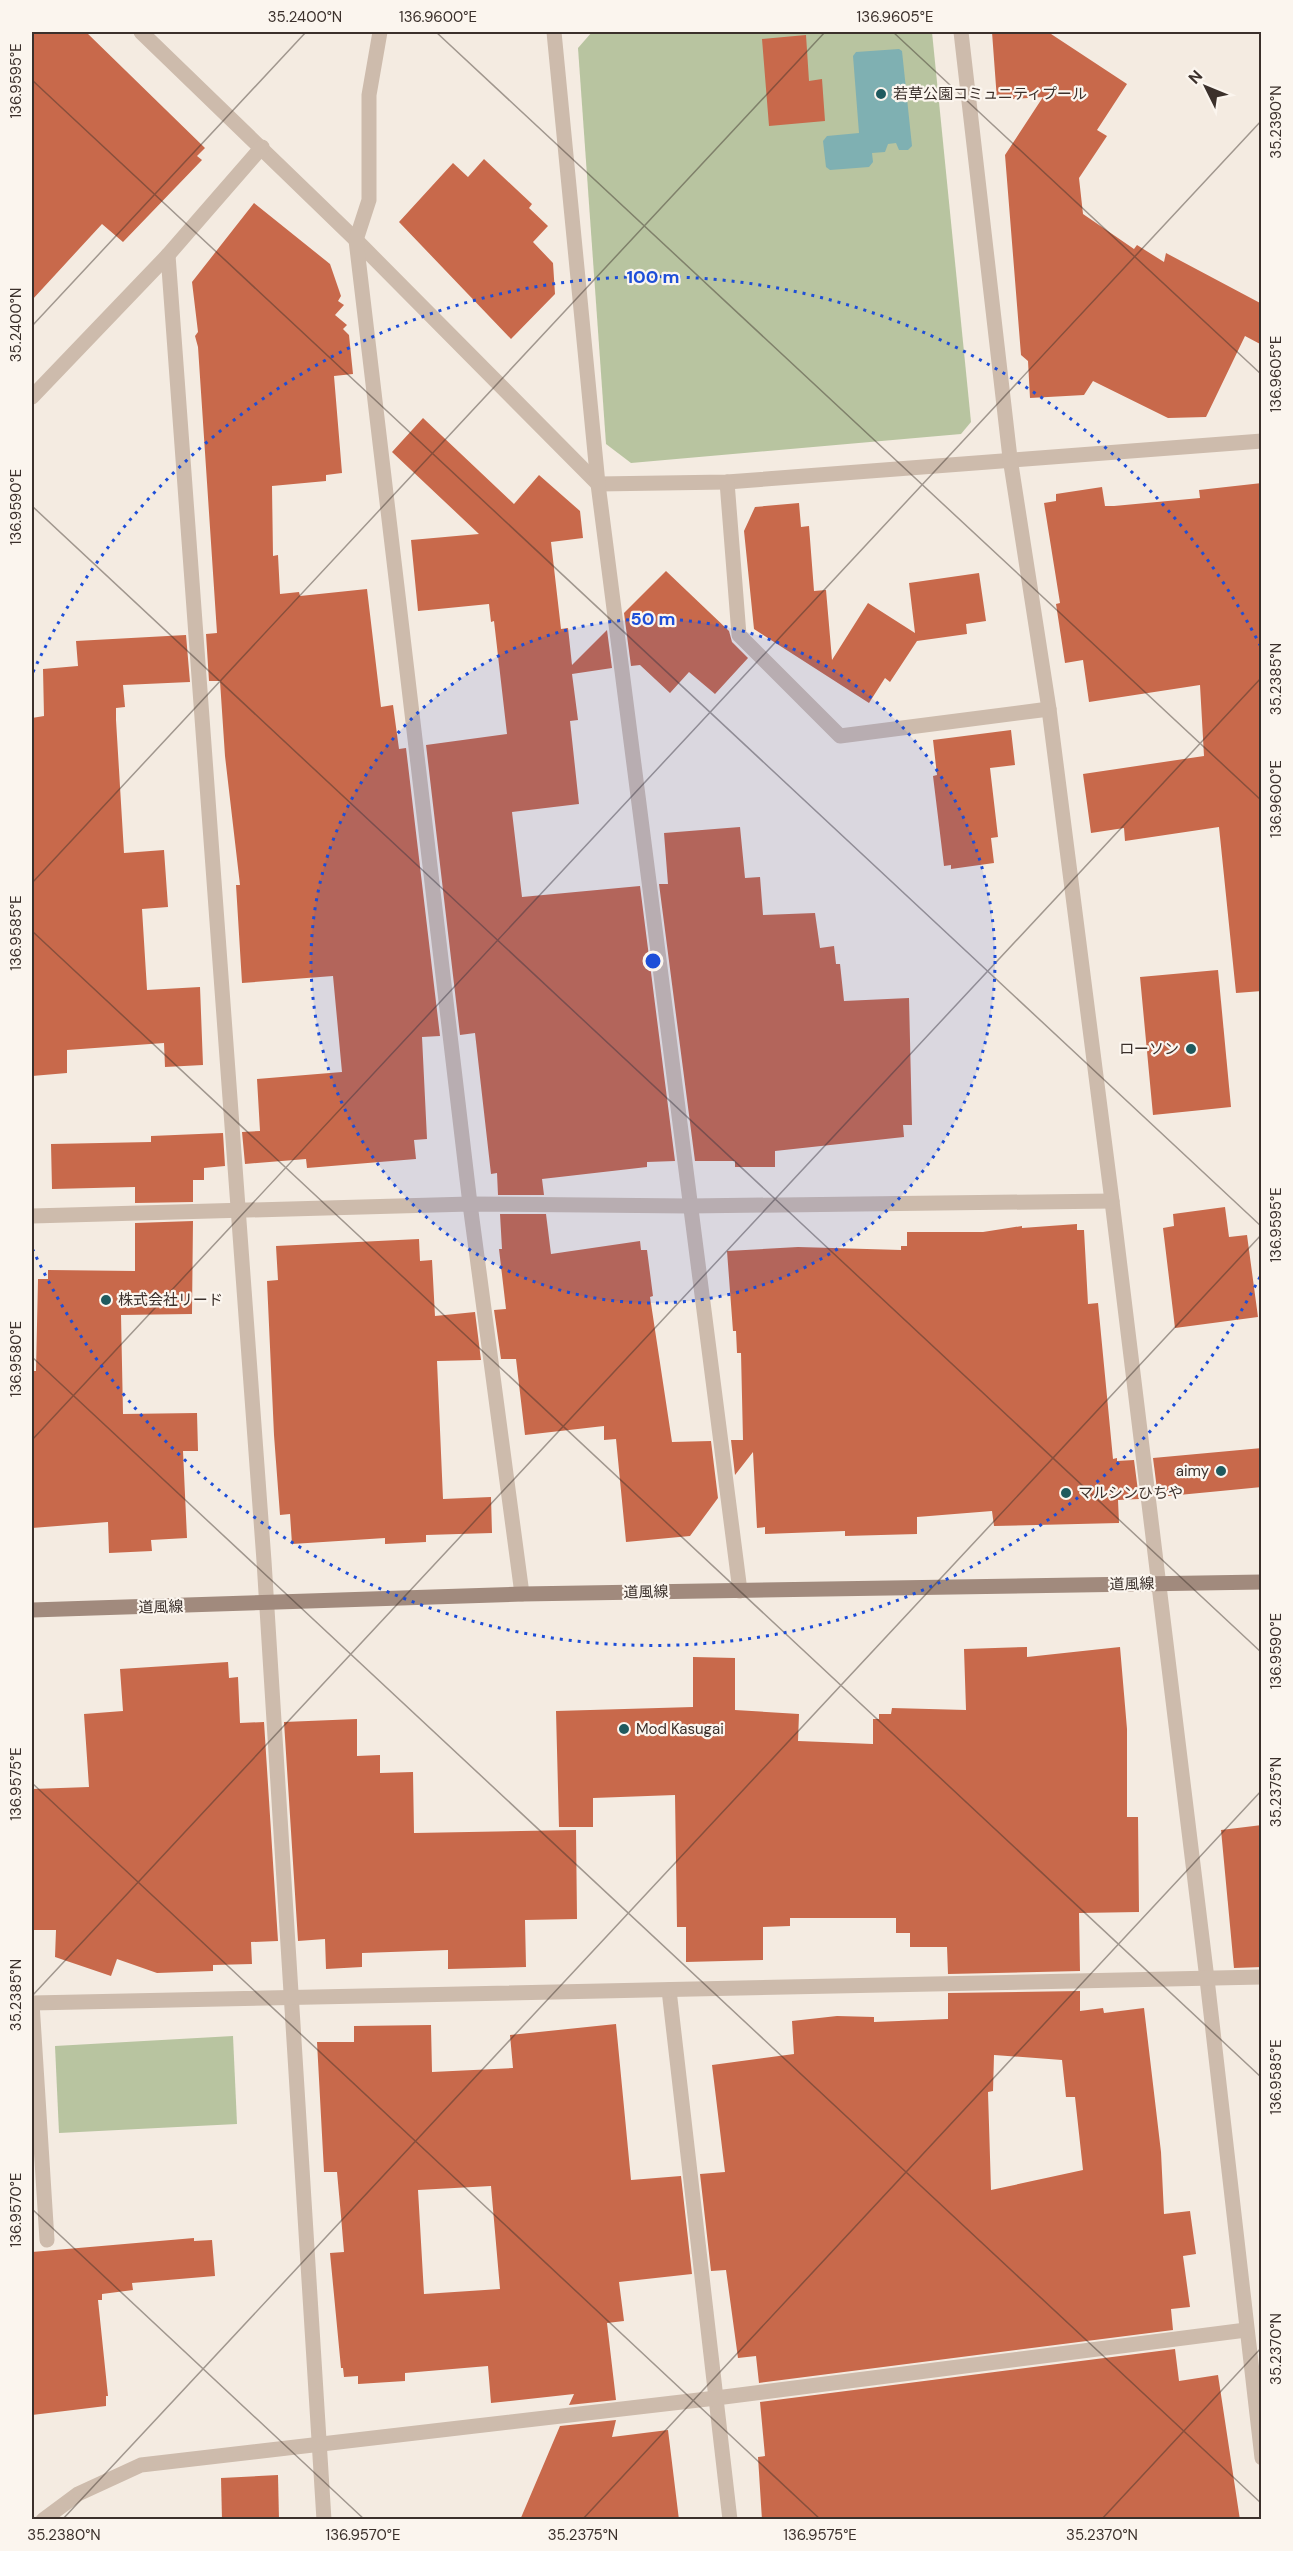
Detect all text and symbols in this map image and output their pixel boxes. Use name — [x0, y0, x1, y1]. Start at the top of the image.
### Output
text: 35.2400°N — [268, 7, 342, 27]
text: 136.9600°E — [399, 7, 477, 27]
text: 136.9605°E — [857, 7, 933, 27]
text: 136.9595°E — [6, 43, 26, 119]
north arrow — [1176, 57, 1236, 117]
text: N — [1184, 66, 1207, 89]
place label: 若草公園コミュニティプール — [893, 84, 1087, 104]
text: 35.2390°N — [1266, 85, 1286, 159]
marker: 若草公園コミュニティプール — [874, 87, 888, 101]
text: 100 m — [626, 265, 680, 289]
text: 35.2400°N — [6, 288, 26, 362]
text: 136.9605°E — [1266, 336, 1286, 412]
text: 136.9590°E — [6, 469, 26, 545]
text: 50 m — [630, 607, 676, 631]
text: 35.2385°N — [1266, 643, 1286, 715]
text: 136.9600°E — [1266, 760, 1286, 838]
text: 136.9585°E — [6, 895, 26, 971]
centre of rings — [643, 951, 663, 971]
place label: ローソン — [1119, 1039, 1179, 1059]
marker: ローソン — [1184, 1042, 1198, 1056]
text: 136.9595°E — [1266, 1187, 1286, 1263]
place label: 株式会社リード — [118, 1290, 223, 1310]
marker: 株式会社リード — [99, 1293, 113, 1307]
text: 136.9580°E — [6, 1321, 26, 1397]
place label: aimy — [1176, 1461, 1210, 1481]
marker: aimy — [1214, 1464, 1228, 1478]
place label: マルシンひちや — [1078, 1483, 1183, 1503]
marker: マルシンひちや — [1059, 1486, 1073, 1500]
street label: 道風線 — [1109, 1574, 1155, 1594]
street label: 道風線 — [623, 1582, 669, 1602]
street label: 道風線 — [138, 1597, 184, 1617]
text: 136.9590°E — [1266, 1613, 1286, 1689]
place label: Mod Kasugai — [636, 1719, 724, 1739]
marker: Mod Kasugai — [617, 1722, 631, 1736]
text: 136.9575°E — [6, 1747, 26, 1821]
text: 35.2375°N — [1266, 1757, 1286, 1827]
text: 35.2385°N — [6, 1959, 26, 2031]
text: 136.9585°E — [1266, 2039, 1286, 2115]
text: 136.9570°E — [6, 2173, 26, 2247]
text: 35.2370°N — [1266, 2313, 1286, 2385]
text: 35.2380°N — [27, 2525, 101, 2545]
text: 136.9570°E — [326, 2525, 400, 2545]
text: 35.2375°N — [548, 2525, 618, 2545]
text: 136.9575°E — [783, 2525, 857, 2545]
text: 35.2370°N — [1066, 2525, 1138, 2545]

